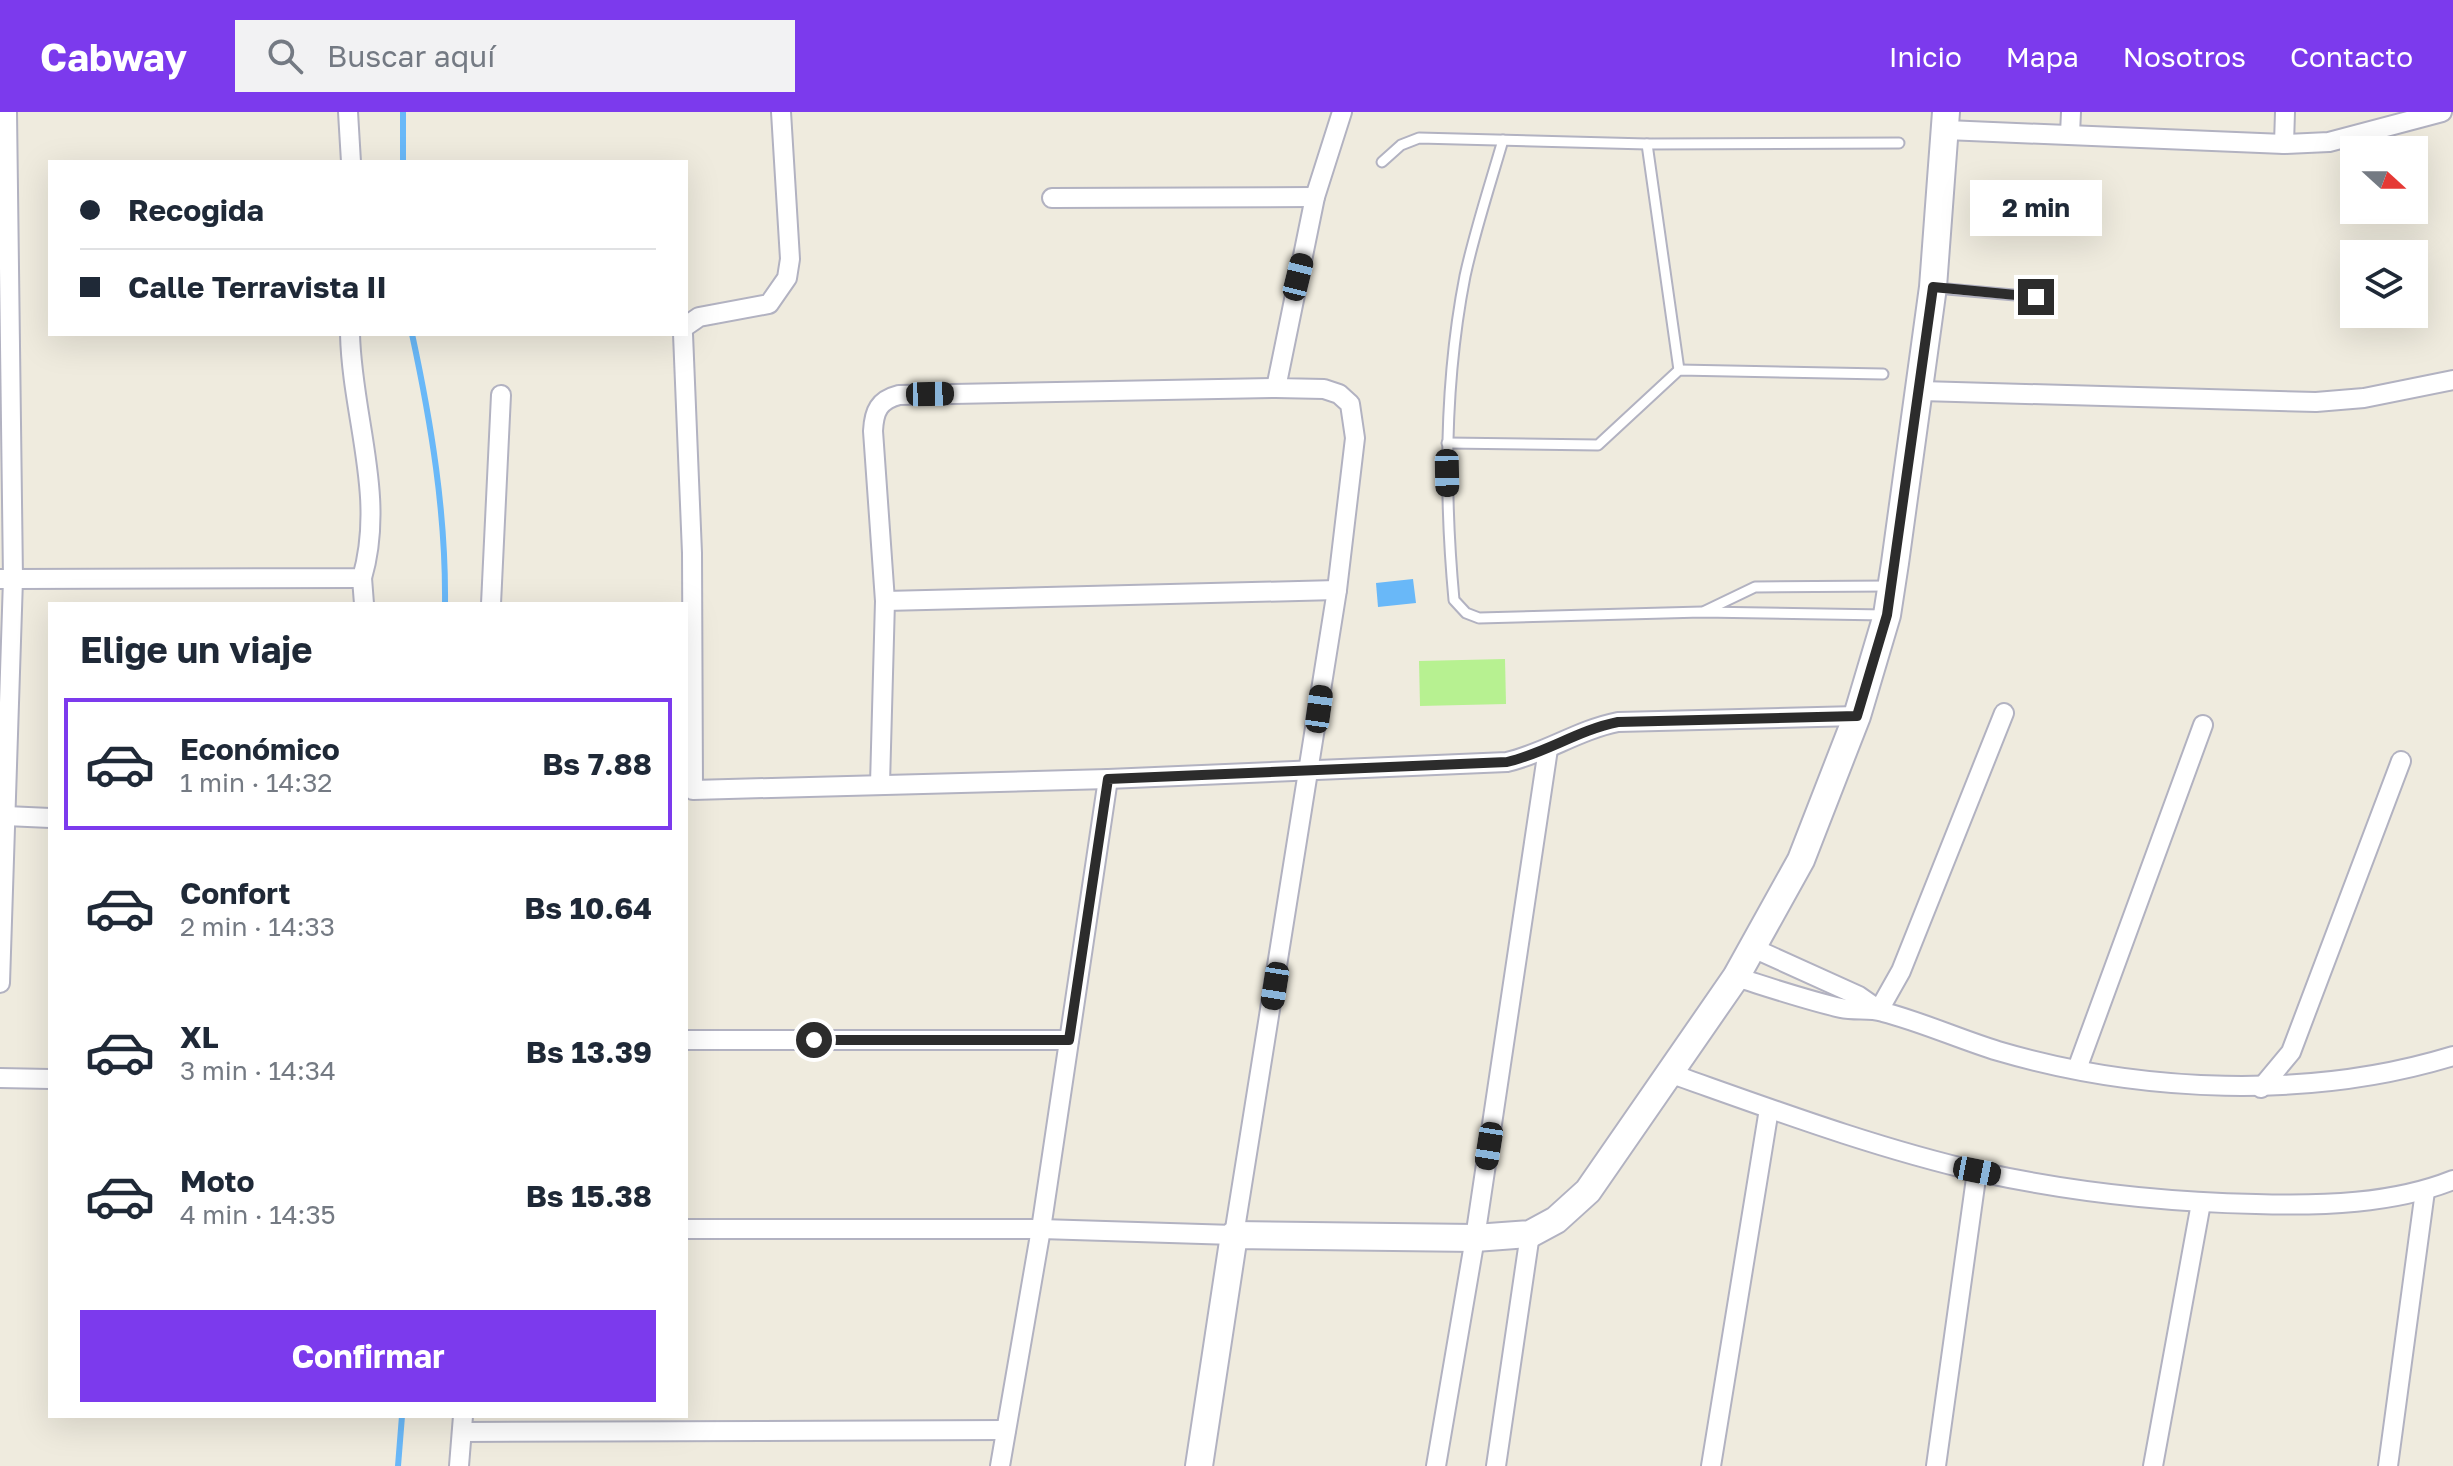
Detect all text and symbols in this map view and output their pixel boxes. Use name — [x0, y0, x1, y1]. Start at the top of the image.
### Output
search box — [235, 20, 795, 92]
text: Cabway — [40, 34, 187, 79]
icon: search — [263, 34, 307, 78]
text: Buscar aquí — [327, 38, 495, 74]
text: Inicio — [1889, 40, 1962, 73]
text: Mapa — [2006, 40, 2079, 73]
text: Nosotros — [2123, 40, 2246, 73]
text: Contacto — [2290, 40, 2413, 73]
north arrow — [2340, 136, 2428, 224]
map controls — [2340, 136, 2428, 328]
callout: 2 min — [1970, 181, 2102, 237]
text: Recogida — [128, 192, 264, 228]
text: 2 min — [2002, 192, 2070, 223]
button: layers — [2340, 240, 2428, 328]
car — [1281, 251, 1315, 303]
text: Calle Terravista II — [128, 269, 387, 305]
route end — [2018, 279, 2054, 315]
car — [906, 382, 954, 406]
car — [1435, 449, 1459, 497]
text: Elige un viaje — [80, 628, 312, 671]
car — [1304, 684, 1334, 734]
icon: car — [84, 728, 156, 800]
text: Económico — [180, 731, 340, 767]
text: Bs 7.88 — [542, 746, 652, 782]
text: 1 min · 14:32 — [180, 767, 332, 798]
icon: car — [84, 872, 156, 944]
text: Confort — [180, 875, 291, 911]
text: Bs 10.64 — [524, 890, 652, 926]
text: 2 min · 14:33 — [180, 911, 335, 942]
car — [1259, 960, 1291, 1012]
icon: car — [84, 1016, 156, 1088]
text: XL — [180, 1019, 219, 1055]
route start — [796, 1022, 832, 1058]
text: Bs 13.39 — [526, 1034, 652, 1070]
text: 3 min · 14:34 — [180, 1055, 336, 1086]
car — [1473, 1120, 1505, 1172]
car — [1951, 1155, 2003, 1187]
icon: car — [84, 1160, 156, 1232]
text: Moto — [180, 1163, 255, 1199]
text: Bs 15.38 — [526, 1178, 652, 1214]
text: 4 min · 14:35 — [180, 1199, 336, 1230]
button: Confirmar — [80, 1310, 656, 1402]

